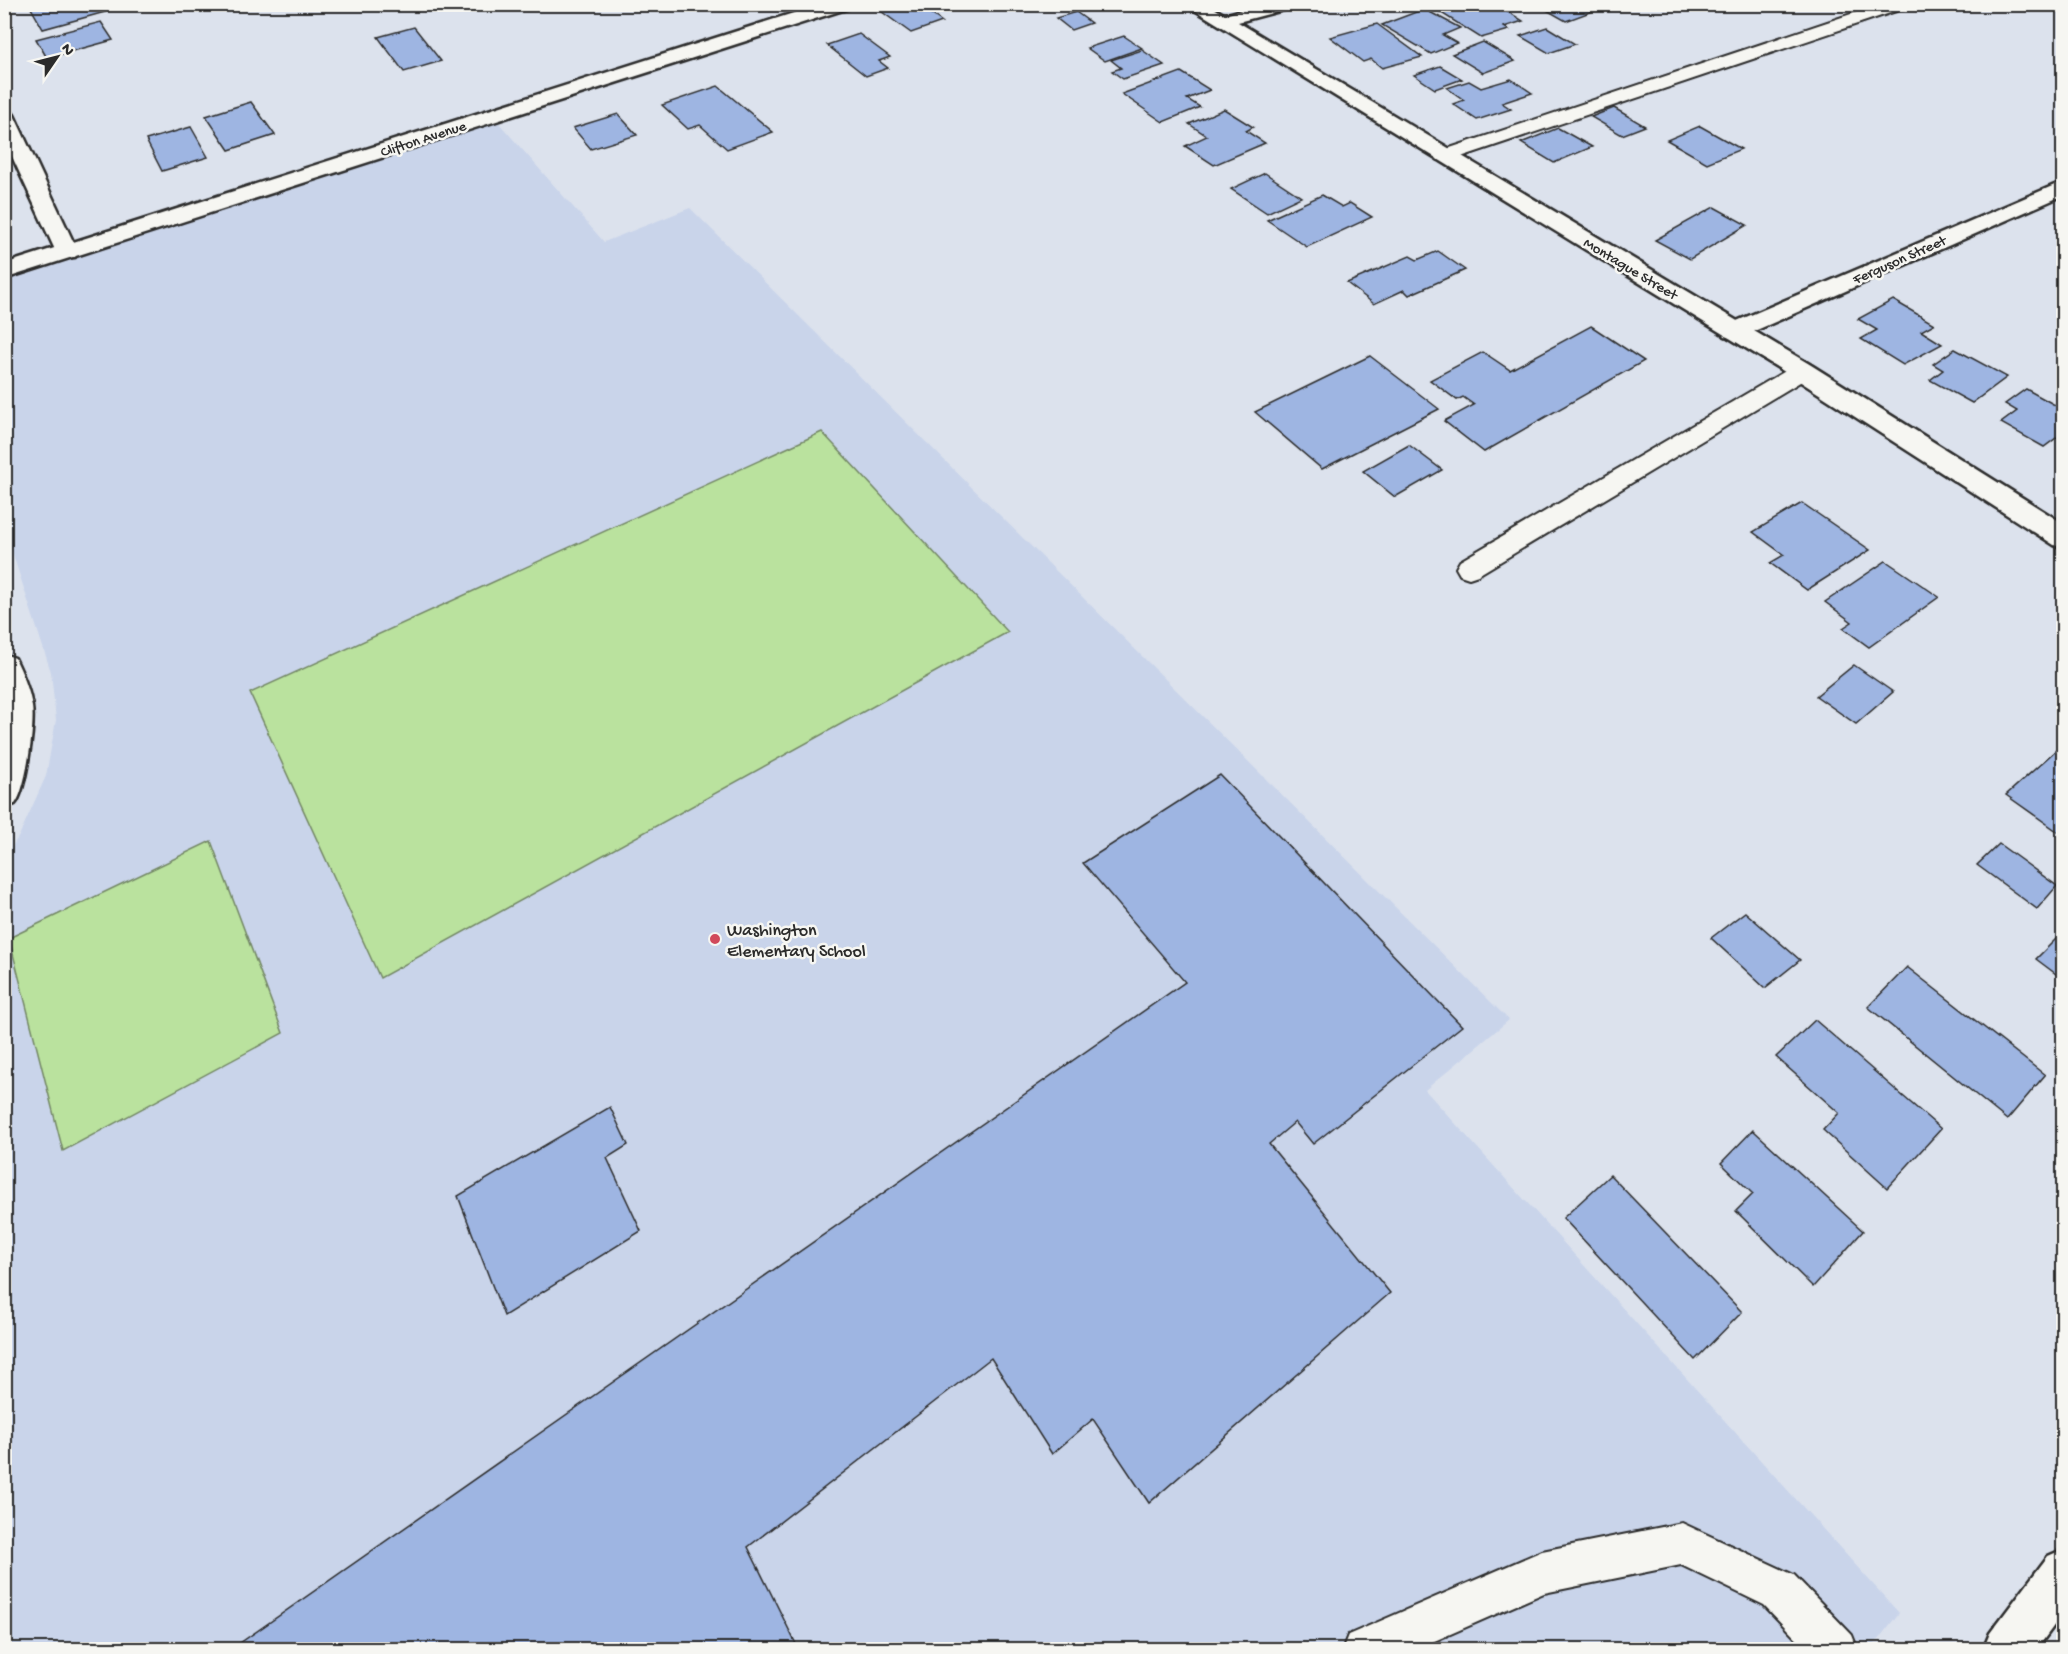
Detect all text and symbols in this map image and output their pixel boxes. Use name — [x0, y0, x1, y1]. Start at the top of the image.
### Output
north arrow — [27, 27, 87, 87]
text: N — [56, 41, 78, 61]
street label: Clifton Avenue — [379, 118, 469, 162]
street label: Ferguson Street — [1849, 231, 1951, 290]
street label: Montague Street — [1580, 235, 1682, 306]
place label: Washington Elementary School — [727, 921, 866, 963]
marker: Washington Elementary School — [708, 932, 722, 946]

